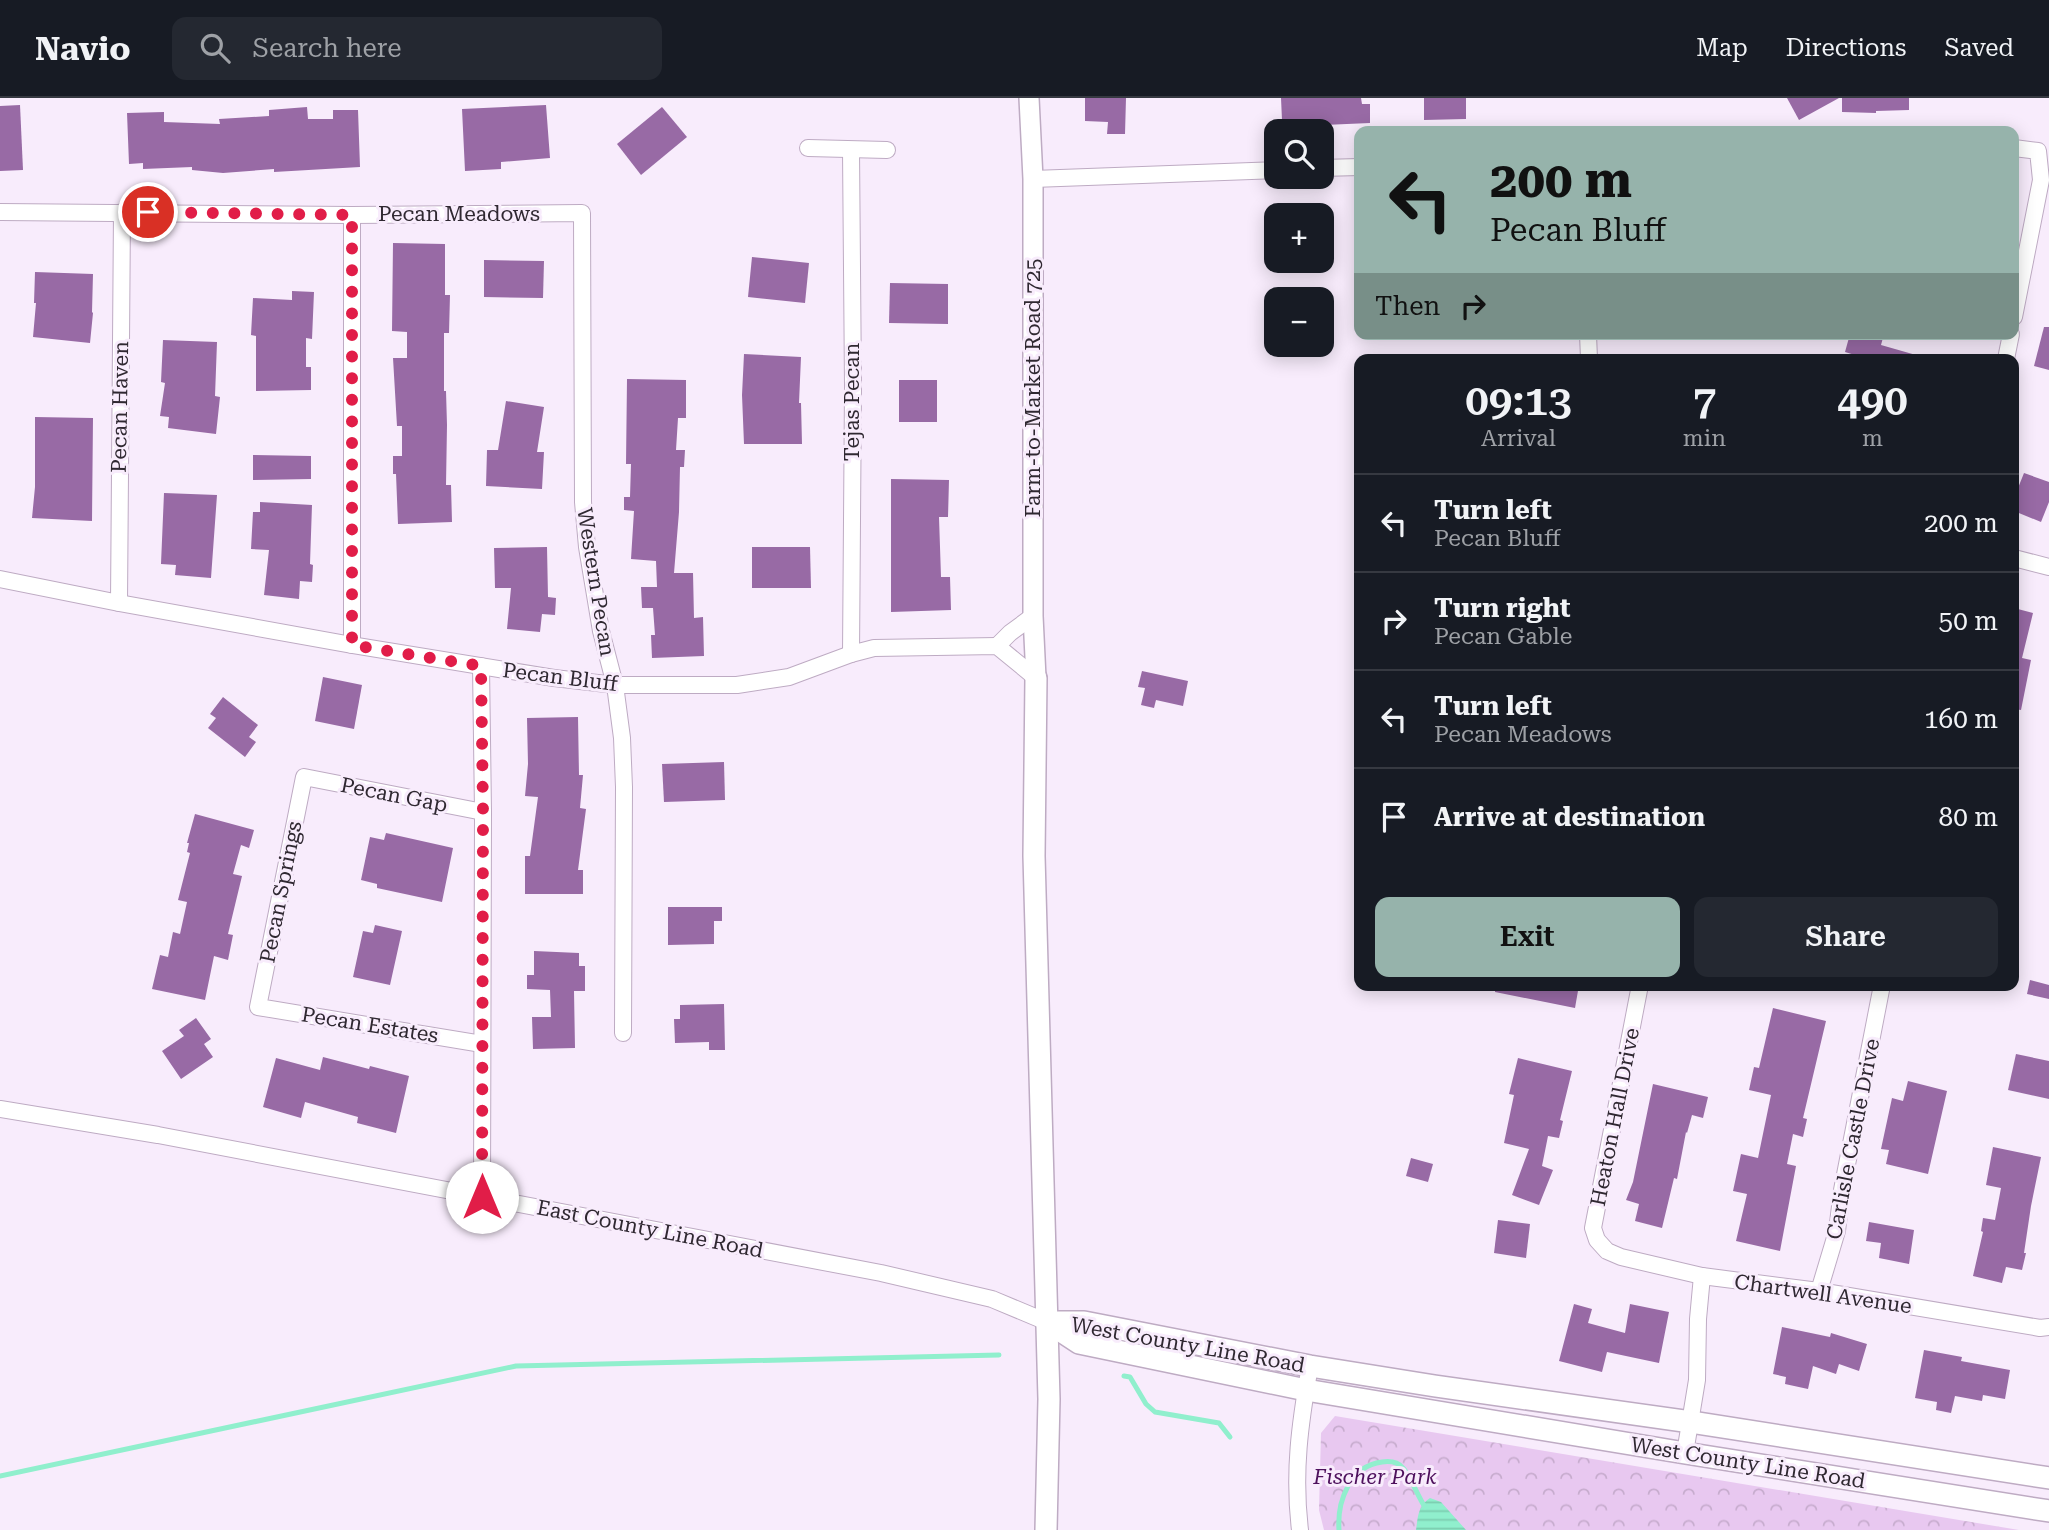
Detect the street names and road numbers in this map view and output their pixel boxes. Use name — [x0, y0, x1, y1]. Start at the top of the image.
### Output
street label: Pecan Meadows — [378, 202, 540, 226]
street label: Farm-to-Market Road 725 — [1021, 258, 1045, 518]
street label: Pecan Haven — [107, 341, 133, 473]
street label: Tejas Pecan — [840, 342, 864, 461]
street label: Western Pecan — [572, 506, 620, 658]
street label: Pecan Bluff — [501, 658, 620, 696]
street label: Pecan Gap — [338, 773, 450, 817]
street label: Pecan Springs — [255, 819, 307, 965]
street label: Pecan Estates — [300, 1002, 440, 1048]
street label: Heaton Hall Drive — [1586, 1026, 1644, 1208]
street label: Carlisle Castle Drive — [1822, 1037, 1884, 1241]
street label: East County Line Road — [535, 1195, 766, 1263]
street label: Chartwell Avenue — [1733, 1270, 1913, 1318]
street label: West County Line Road — [1069, 1313, 1307, 1378]
street label: West County Line Road — [1629, 1433, 1868, 1493]

